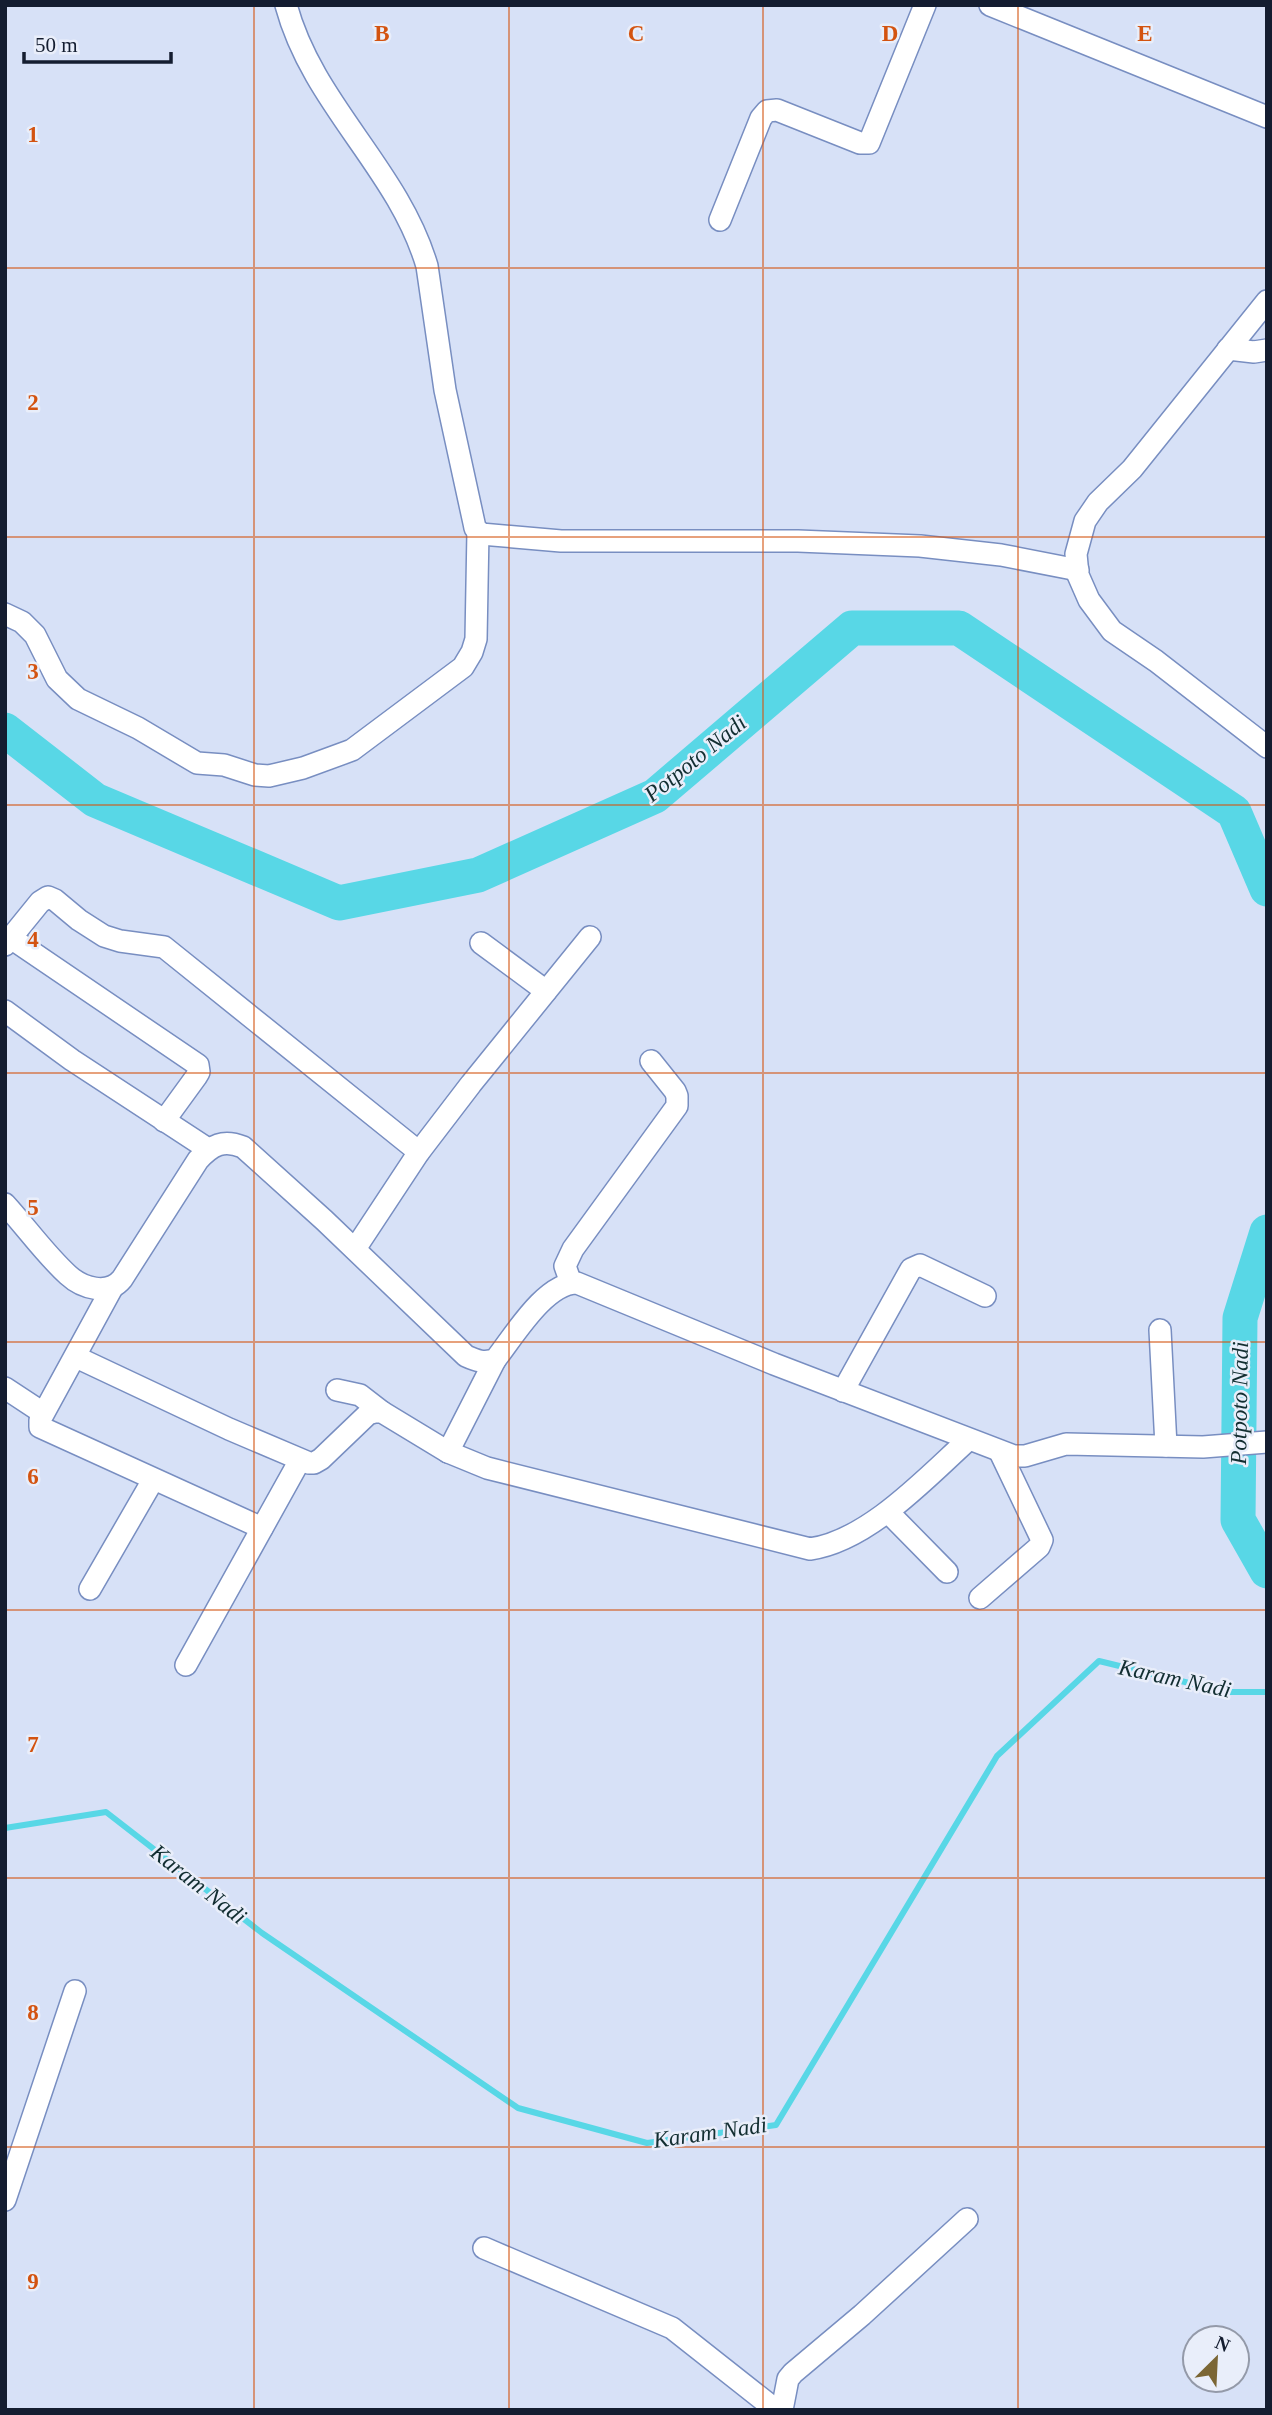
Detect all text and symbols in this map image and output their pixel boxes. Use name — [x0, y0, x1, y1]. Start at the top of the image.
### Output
scale bar — [24, 21, 172, 65]
text: B — [374, 21, 390, 46]
text: C — [628, 21, 644, 46]
text: D — [882, 21, 898, 46]
text: E — [1137, 21, 1153, 46]
text: 50 m — [35, 33, 78, 57]
text: 1 — [27, 122, 39, 147]
text: 2 — [27, 390, 39, 415]
text: 3 — [27, 659, 39, 684]
water label: Potpoto Nadi — [639, 710, 751, 808]
text: 4 — [27, 927, 39, 952]
text: 5 — [27, 1195, 39, 1220]
water label: Potpoto Nadi — [1226, 1341, 1253, 1466]
text: 6 — [27, 1464, 39, 1489]
water label: Karam Nadi — [1115, 1654, 1233, 1703]
text: 7 — [27, 1732, 39, 1757]
water label: Karam Nadi — [145, 1839, 251, 1929]
text: 8 — [27, 2000, 39, 2025]
water label: Karam Nadi — [651, 2112, 768, 2153]
text: 9 — [27, 2269, 39, 2294]
north arrow — [1181, 2324, 1251, 2394]
text: N — [1212, 2332, 1233, 2356]

